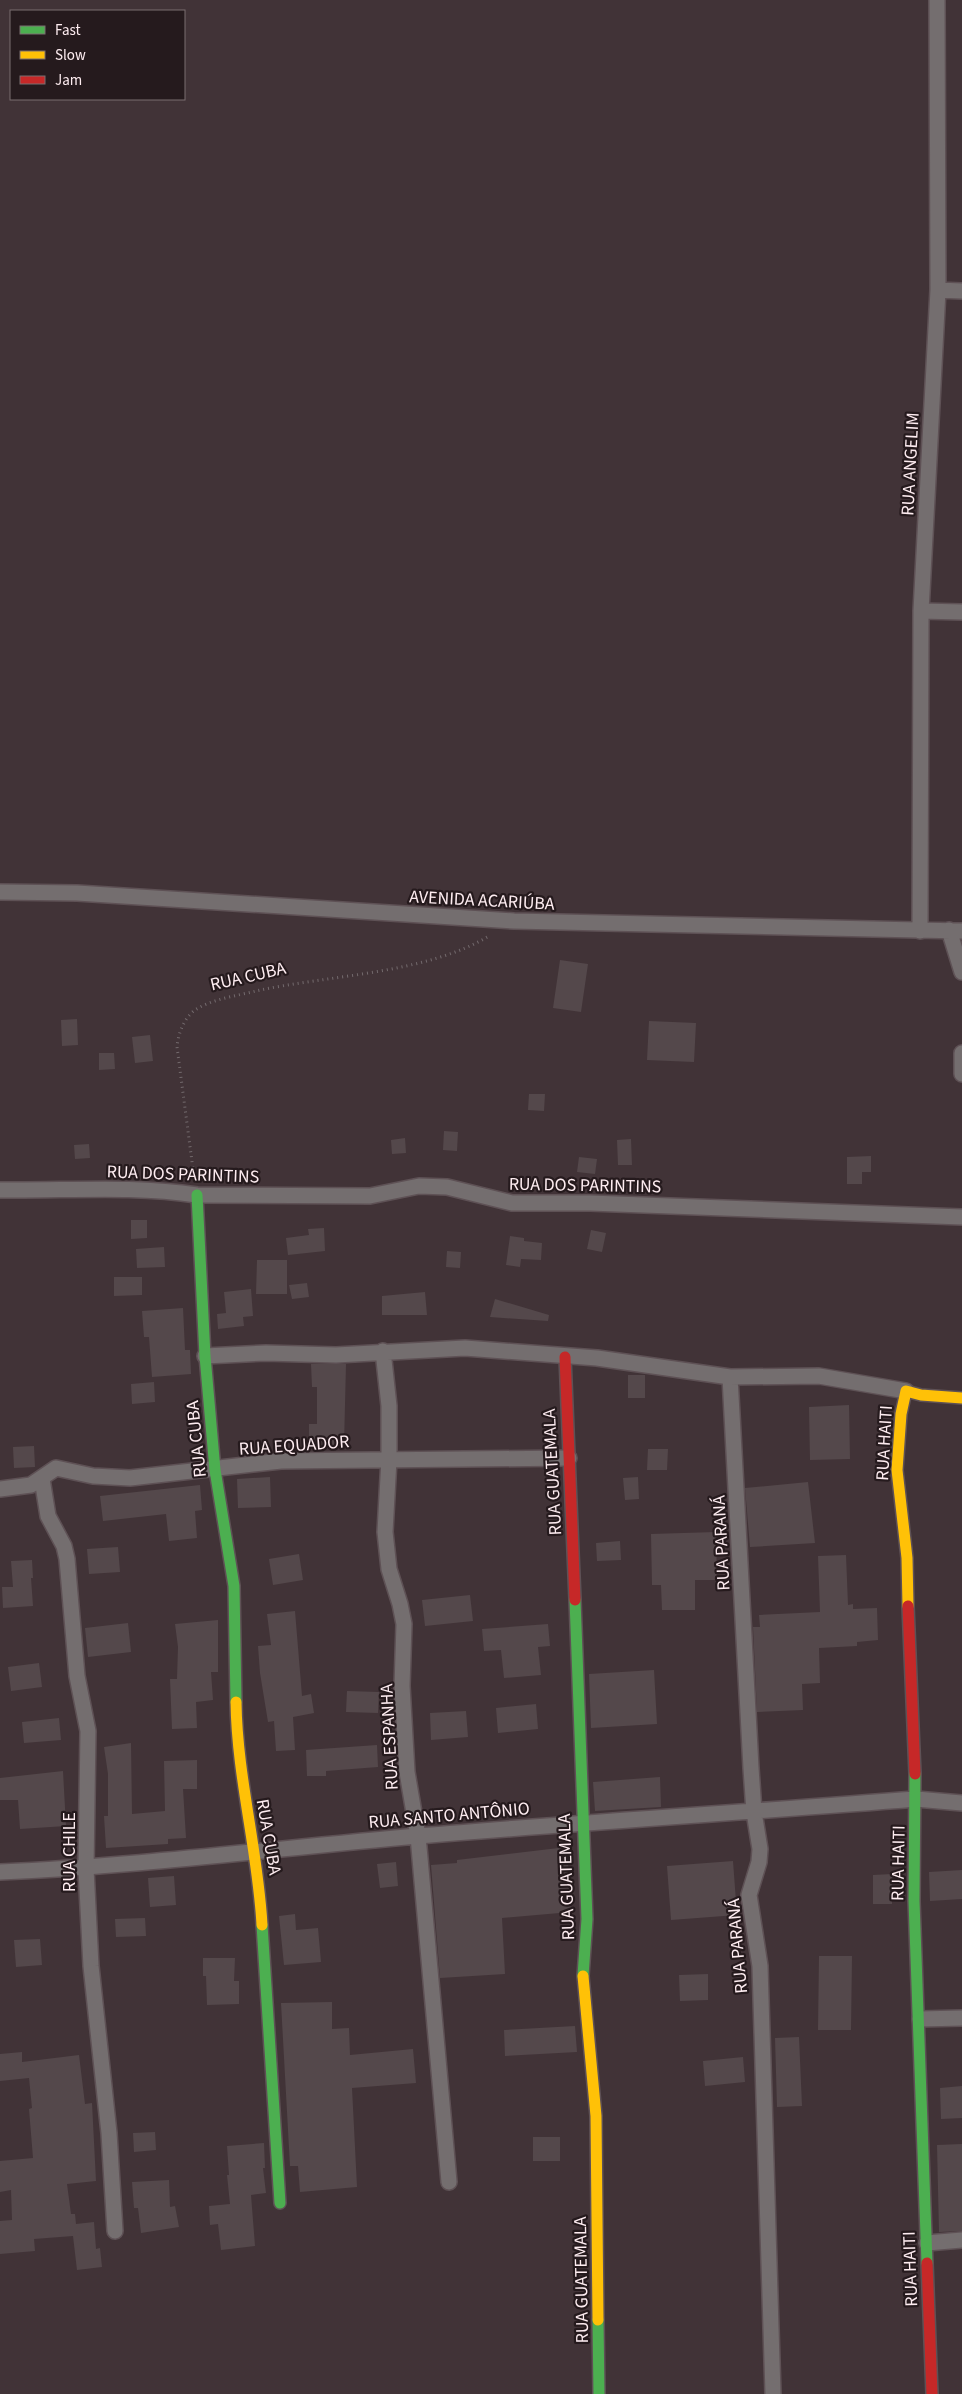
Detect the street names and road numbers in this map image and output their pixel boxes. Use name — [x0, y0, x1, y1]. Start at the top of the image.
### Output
street label: RUA ANGELIM — [895, 412, 926, 516]
street label: AVENIDA ACARIÚBA — [409, 884, 556, 917]
street label: RUA CUBA — [208, 956, 289, 997]
street label: RUA DOS PARINTINS — [106, 1159, 260, 1190]
street label: RUA DOS PARINTINS — [509, 1172, 661, 1199]
street label: RUA CUBA — [180, 1399, 213, 1479]
street label: RUA HAITI — [870, 1405, 899, 1481]
street label: RUA GUATEMALA — [537, 1408, 568, 1536]
street label: RUA EQUADOR — [238, 1429, 350, 1462]
street label: RUA PARANÁ — [707, 1494, 736, 1591]
street label: RUA ESPANHA — [374, 1683, 405, 1791]
street label: RUA SANTO ANTÔNIO — [367, 1796, 531, 1835]
street label: RUA CUBA — [250, 1797, 288, 1877]
street label: RUA CHILE — [57, 1812, 82, 1892]
street label: RUA GUATEMALA — [552, 1813, 581, 1941]
street label: RUA HAITI — [885, 1825, 912, 1901]
street label: RUA PARANÁ — [721, 1897, 754, 1995]
street label: RUA GUATEMALA — [568, 2216, 595, 2344]
street label: RUA HAITI — [897, 2231, 924, 2307]

